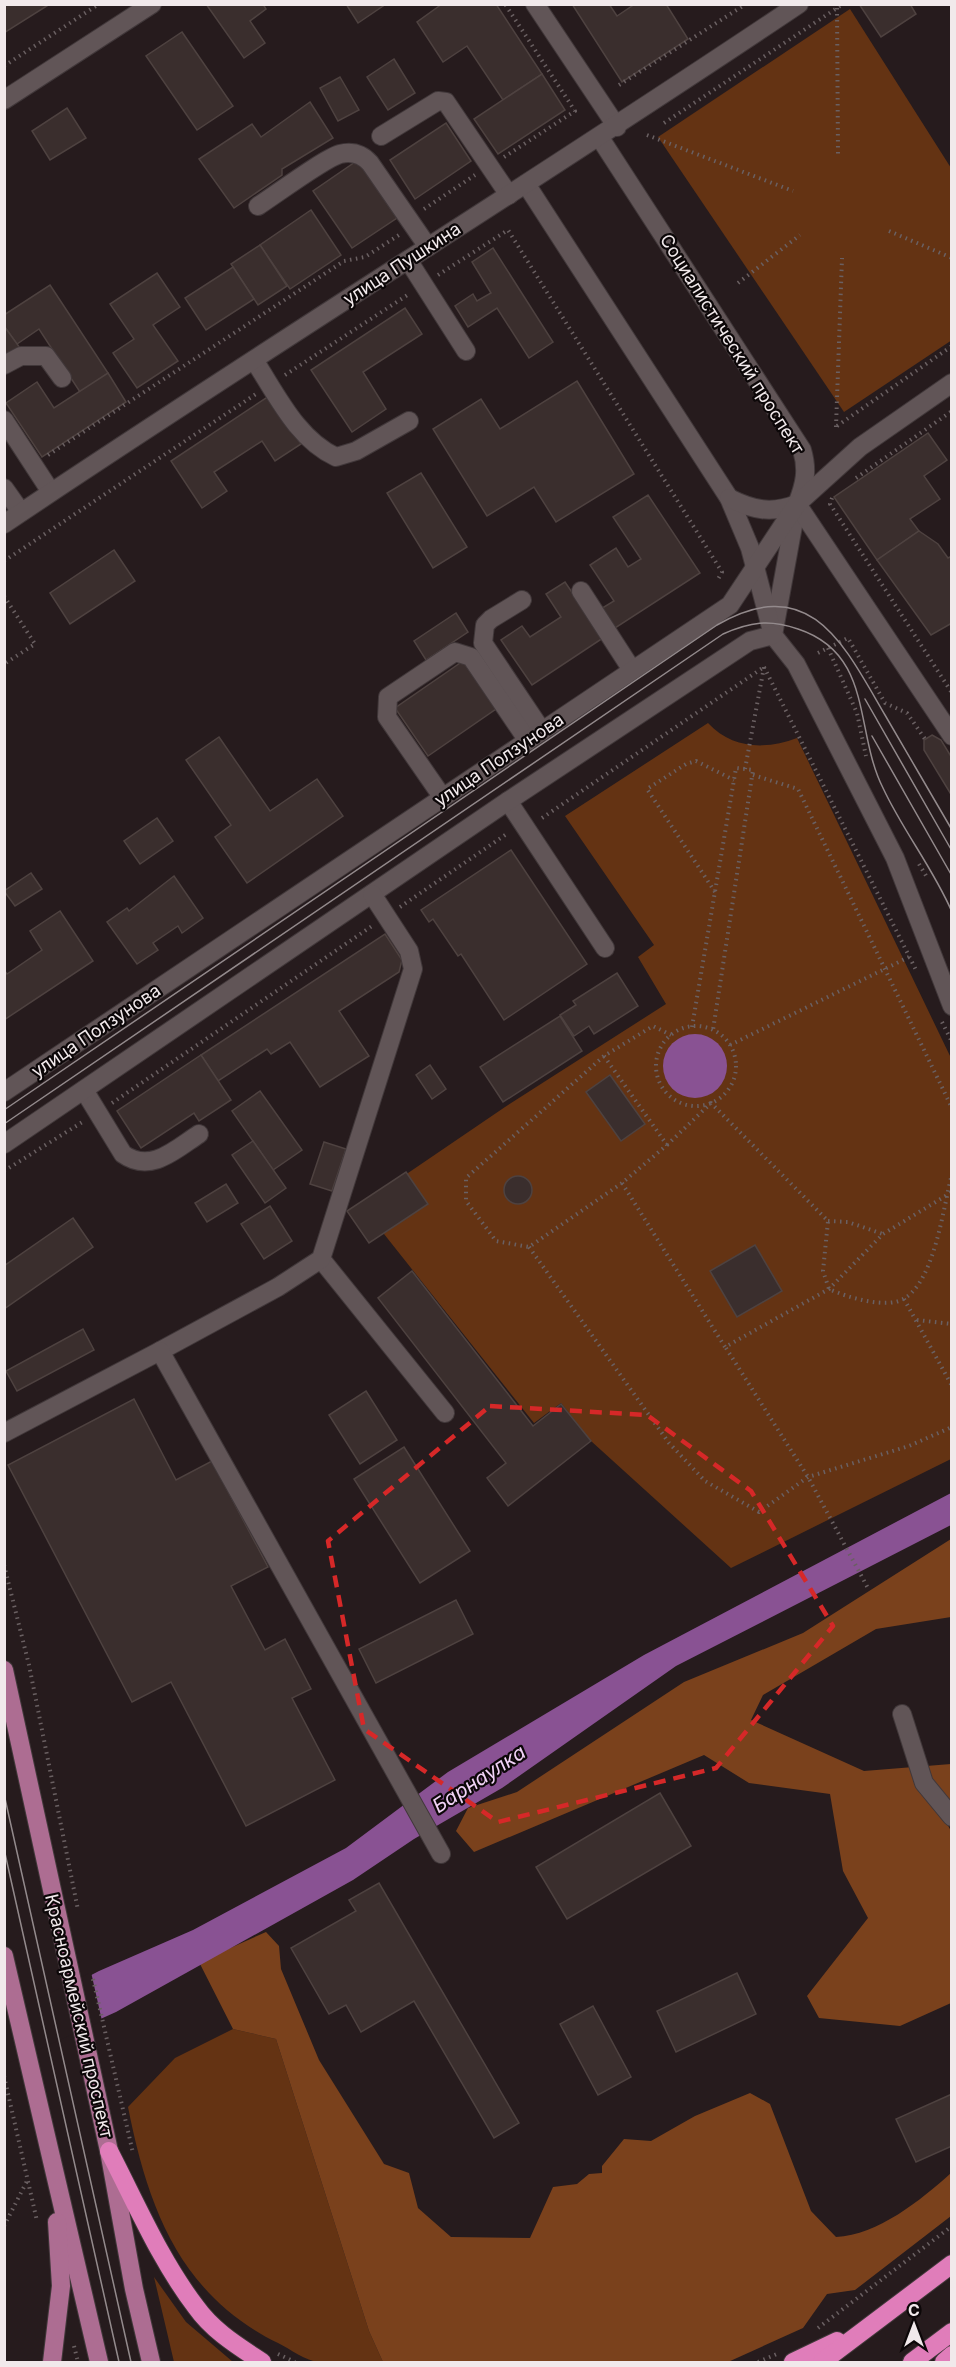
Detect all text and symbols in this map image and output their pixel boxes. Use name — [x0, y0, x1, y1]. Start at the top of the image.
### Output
street label: улица Пушкина — [339, 218, 464, 309]
street label: Социалистический проспект — [656, 230, 809, 458]
street label: улица Ползунова — [430, 709, 567, 811]
street label: улица Ползунова — [27, 980, 164, 1082]
water label: Барнаулка — [428, 1740, 530, 1818]
street label: Красноармейский проспект — [41, 1892, 118, 2140]
north arrow — [884, 2295, 944, 2355]
text: С — [908, 2300, 920, 2320]

